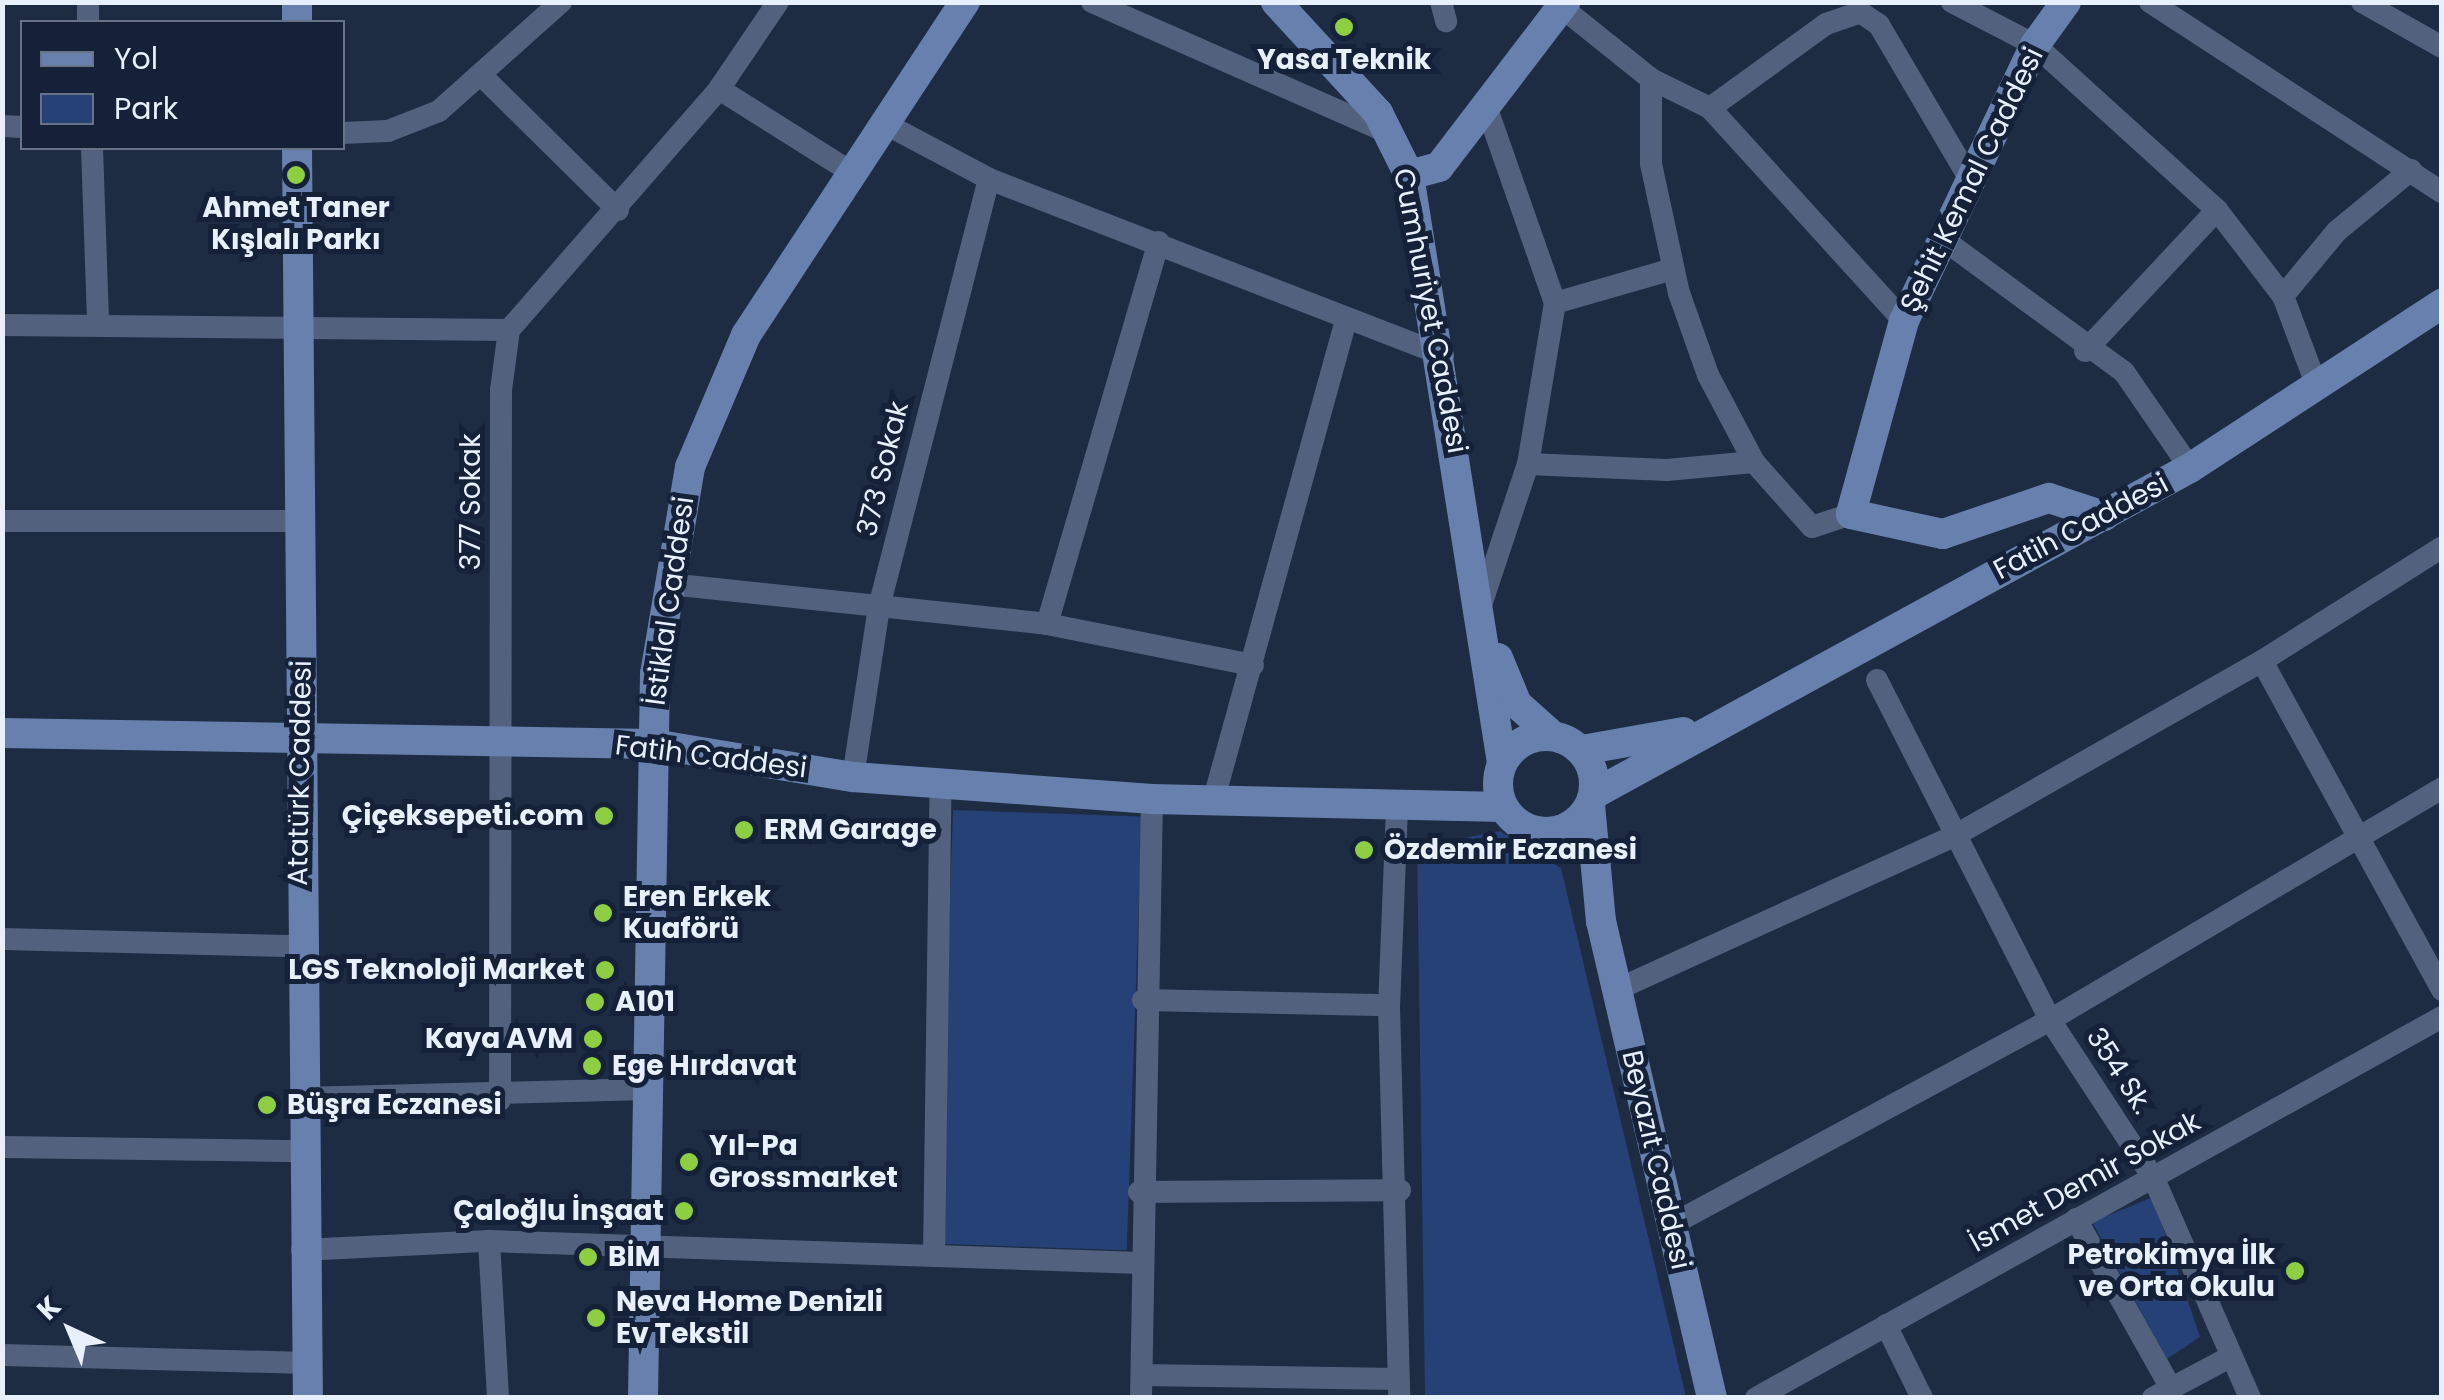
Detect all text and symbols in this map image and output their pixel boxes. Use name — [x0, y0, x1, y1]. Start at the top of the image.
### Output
marker: Yasa Teknik — [1333, 16, 1355, 38]
legend — [20, 20, 345, 150]
text: Yol — [114, 37, 158, 80]
street label: Şehit Kemal Caddesi — [1893, 42, 2051, 318]
place label: Yasa Teknik — [1257, 43, 1431, 77]
text: Park — [114, 87, 178, 130]
marker: Ahmet Taner Kışlalı Parkı — [285, 164, 307, 186]
street label: Cumhuriyet Caddesi — [1386, 166, 1474, 456]
place label: Ahmet Taner Kışlalı Parkı — [202, 191, 390, 257]
street label: 373 Sokak — [850, 398, 916, 540]
street label: 377 Sokak — [454, 434, 488, 570]
street label: Fatih Caddesi — [1988, 467, 2174, 587]
street label: İstiklal Caddesi — [639, 494, 701, 708]
street label: Atatürk Caddesi — [281, 660, 319, 886]
street label: Fatih Caddesi — [613, 729, 809, 785]
place label: Çiçeksepeti.com — [342, 799, 584, 833]
marker: Çiçeksepeti.com — [593, 805, 615, 827]
place label: ERM Garage — [764, 813, 937, 847]
marker: ERM Garage — [733, 819, 755, 841]
place label: Özdemir Eczanesi — [1384, 833, 1637, 867]
marker: Özdemir Eczanesi — [1353, 839, 1375, 861]
place label: Eren Erkek Kuaförü — [623, 880, 771, 946]
marker: Eren Erkek Kuaförü — [592, 902, 614, 924]
place label: LGS Teknoloji Market — [288, 953, 585, 987]
marker: LGS Teknoloji Market — [594, 959, 616, 981]
place label: A101 — [615, 985, 675, 1019]
marker: A101 — [584, 991, 606, 1013]
place label: Kaya AVM — [425, 1022, 573, 1056]
street label: 354 Sk. — [2079, 1022, 2159, 1120]
marker: Kaya AVM — [582, 1028, 604, 1050]
street label: Beyazıt Caddesi — [1614, 1047, 1698, 1273]
place label: Ege Hırdavat — [612, 1049, 797, 1083]
marker: Ege Hırdavat — [581, 1055, 603, 1077]
place label: Büşra Eczanesi — [287, 1088, 502, 1122]
marker: Büşra Eczanesi — [256, 1094, 278, 1116]
street label: İsmet Demir Sokak — [1964, 1105, 2206, 1259]
place label: Yıl-Pa Grossmarket — [709, 1129, 898, 1195]
marker: Yıl-Pa Grossmarket — [678, 1151, 700, 1173]
place label: Çaloğlu İnşaat — [453, 1194, 664, 1228]
marker: Çaloğlu İnşaat — [673, 1200, 695, 1222]
place label: Petrokimya İlk ve Orta Okulu — [2067, 1238, 2275, 1304]
place label: BİM — [608, 1240, 660, 1274]
marker: BİM — [577, 1246, 599, 1268]
marker: Petrokimya İlk ve Orta Okulu — [2284, 1260, 2306, 1282]
north arrow — [20, 1280, 120, 1380]
place label: Neva Home Denizli Ev Tekstil — [616, 1285, 883, 1351]
text: K — [28, 1287, 69, 1329]
marker: Neva Home Denizli Ev Tekstil — [585, 1307, 607, 1329]

